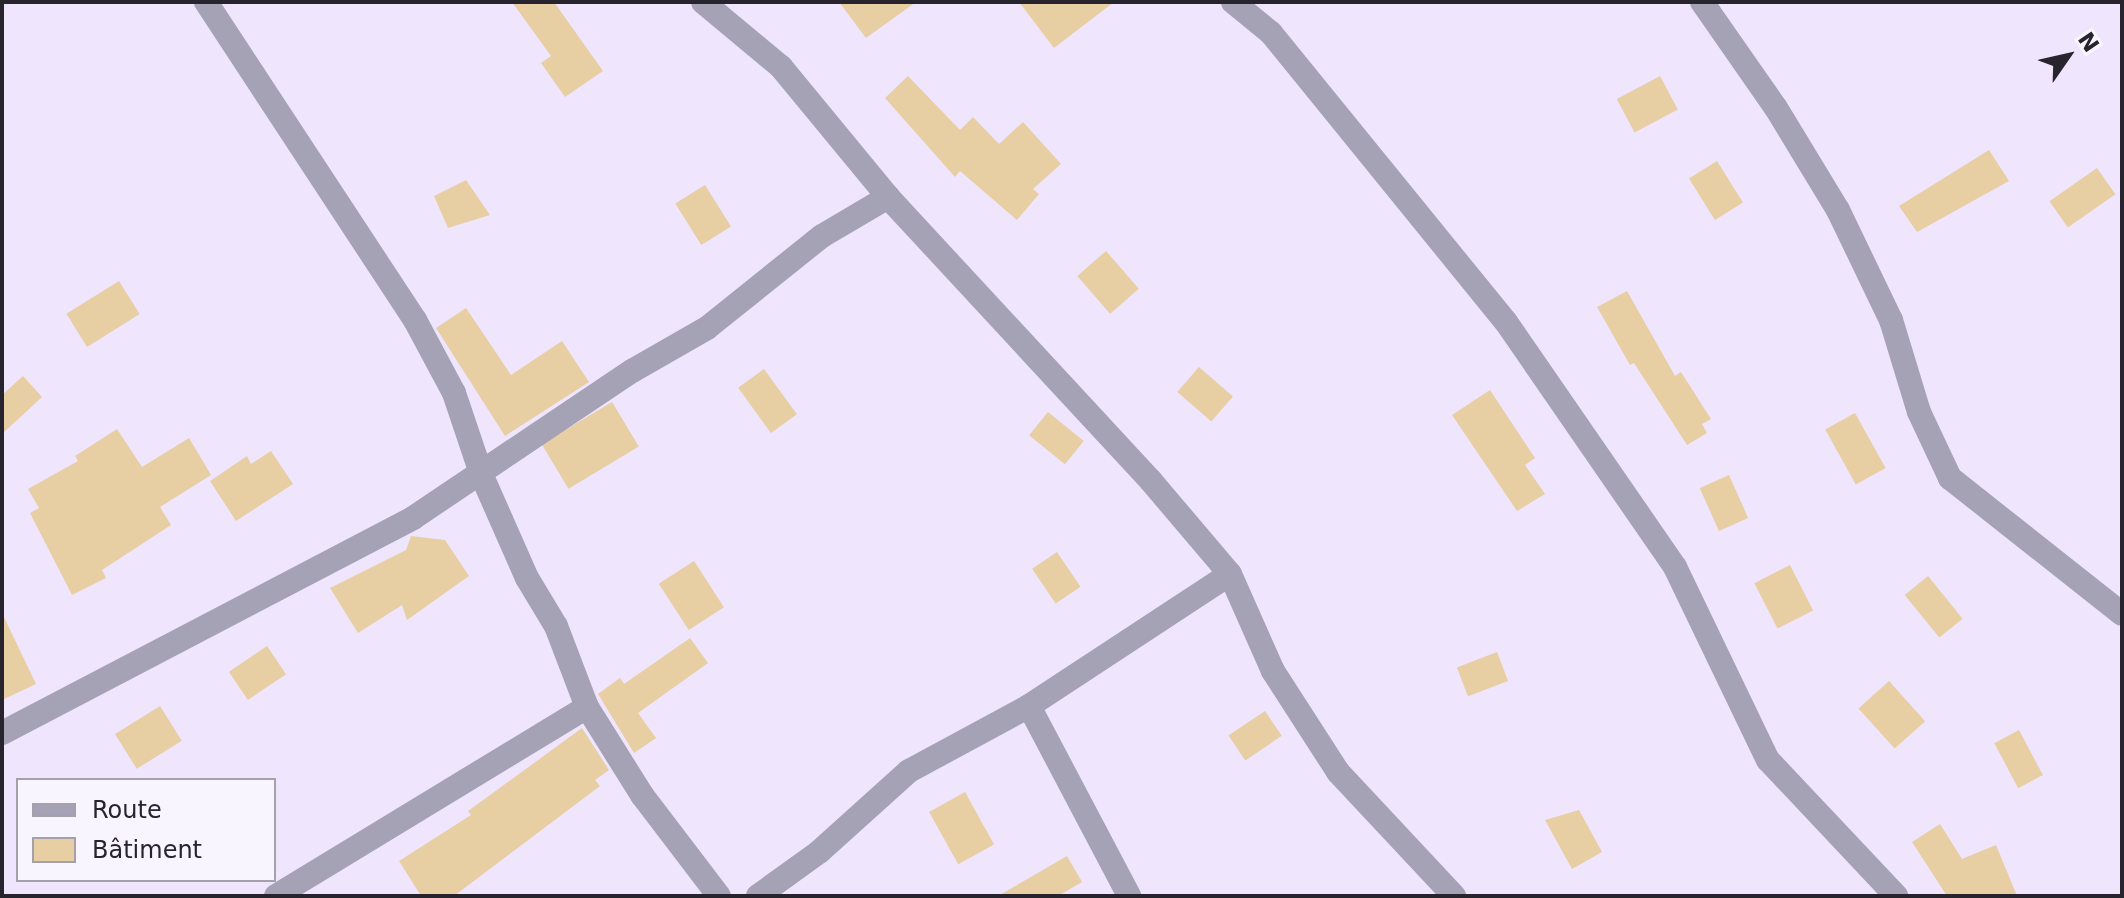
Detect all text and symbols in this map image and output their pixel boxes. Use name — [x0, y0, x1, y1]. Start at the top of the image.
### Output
north arrow — [2028, 16, 2108, 96]
text: N — [2073, 28, 2104, 57]
legend — [16, 778, 276, 882]
text: Route — [92, 796, 162, 824]
text: Bâtiment — [92, 836, 202, 864]

